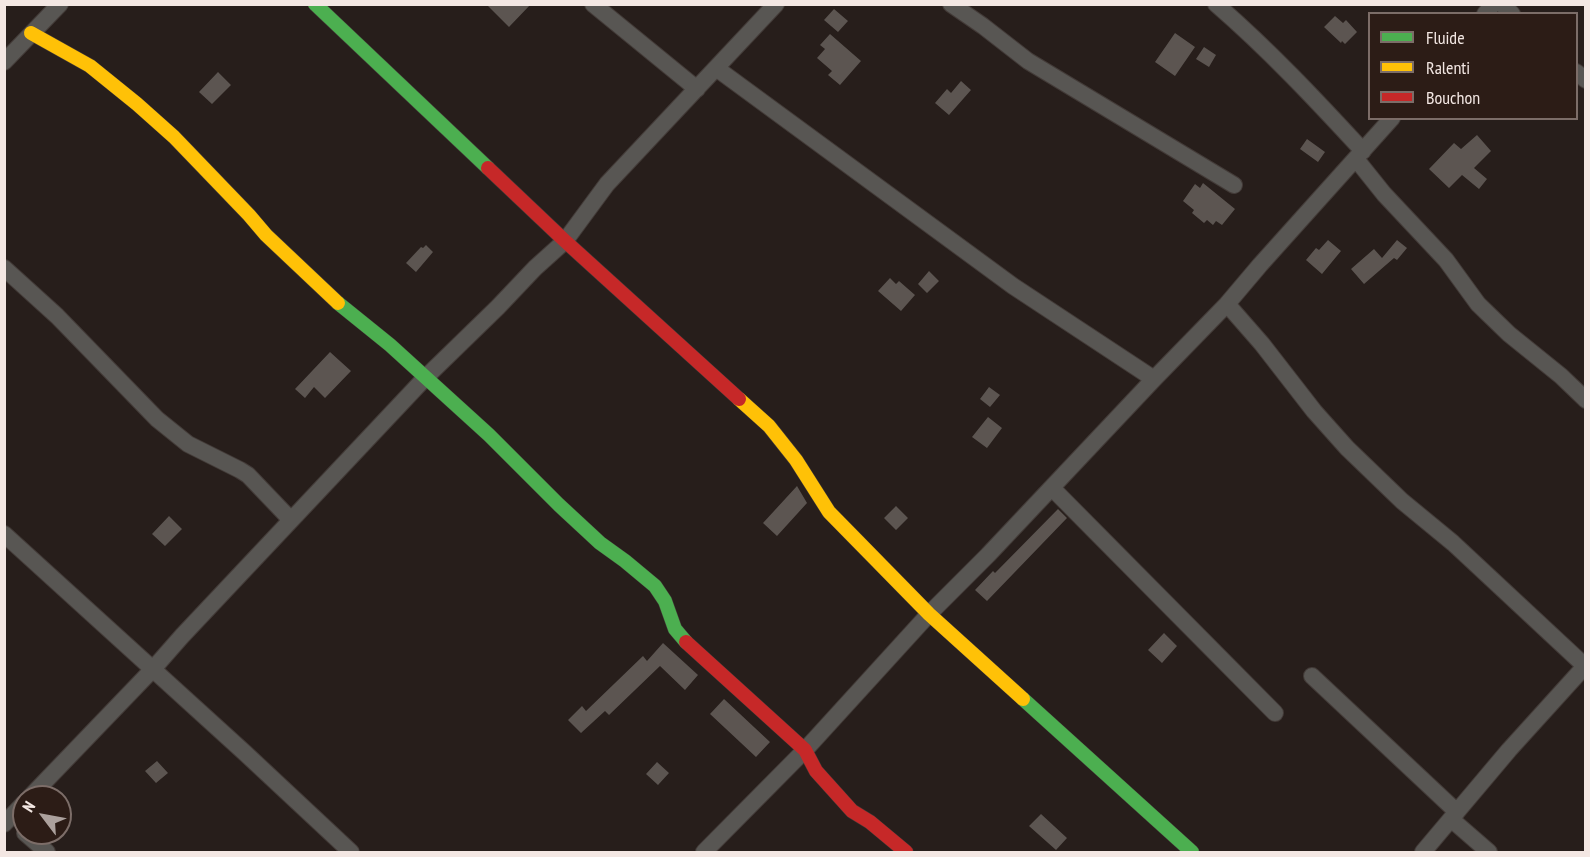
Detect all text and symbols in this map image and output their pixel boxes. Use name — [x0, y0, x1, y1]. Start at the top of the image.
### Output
legend — [1368, 12, 1578, 120]
text: Fluide — [1426, 26, 1465, 49]
text: Ralenti — [1426, 56, 1470, 79]
text: Bouchon — [1426, 86, 1480, 109]
north arrow — [12, 785, 72, 845]
text: N — [18, 798, 39, 815]

